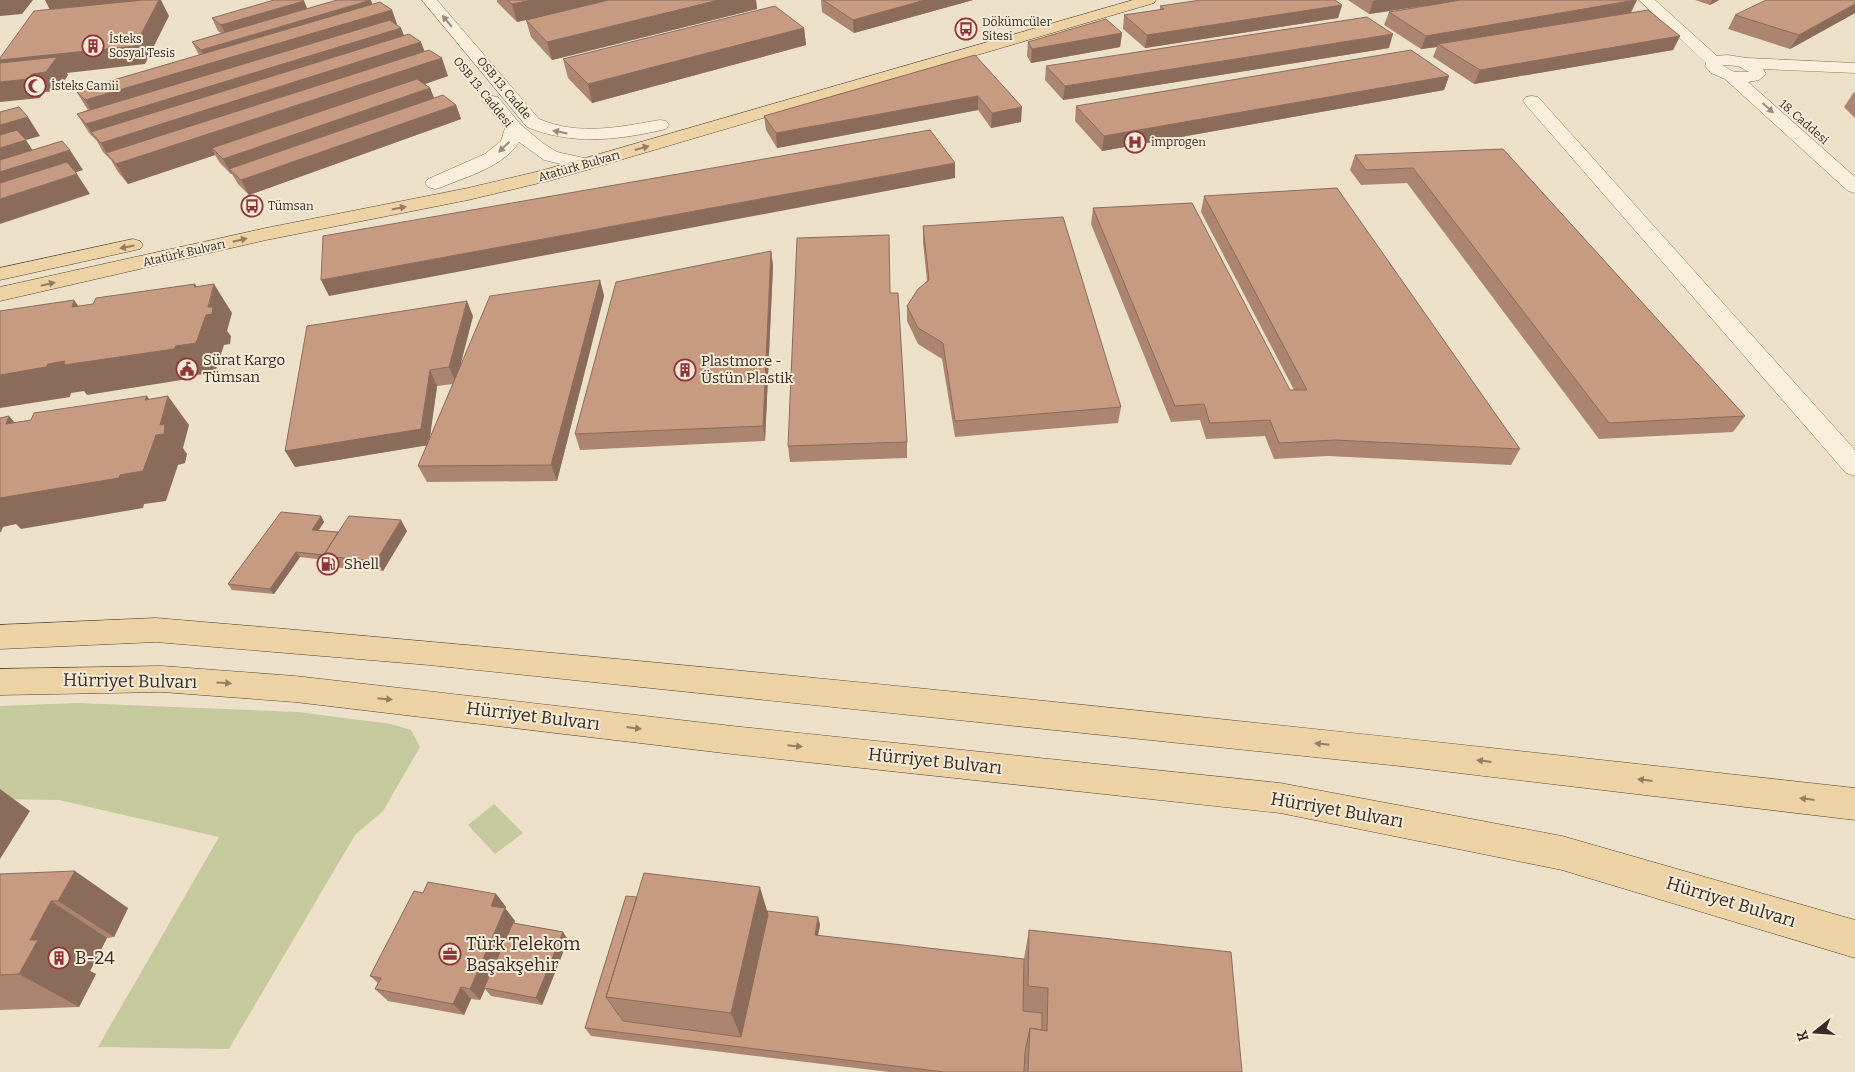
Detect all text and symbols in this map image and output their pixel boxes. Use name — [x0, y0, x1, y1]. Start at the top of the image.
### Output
one-way arrow — [441, 15, 452, 28]
place label: Dökümcüler Sitesi — [982, 15, 1052, 43]
bus stop icon: Dökümcüler Sitesi — [954, 17, 978, 41]
place label: İsteks Sosyal Tesis — [109, 31, 175, 60]
building icon: İsteks Sosyal Tesis — [81, 34, 105, 58]
street label: OSB 13. Caddesi — [450, 54, 516, 130]
street label: OSB 13. Cadde — [474, 54, 534, 122]
mosque icon: İsteks Camii — [23, 74, 47, 98]
place label: İsteks Camii — [51, 78, 119, 93]
street label: 18. Caddesi — [1777, 97, 1832, 147]
one-way arrow — [1761, 102, 1773, 114]
one-way arrow — [552, 128, 568, 136]
hospital icon: improgen — [1123, 130, 1147, 154]
place label: improgen — [1151, 135, 1206, 149]
one-way arrow — [498, 141, 510, 153]
one-way arrow — [635, 144, 650, 152]
street label: Atatürk Bulvarı — [536, 147, 622, 184]
bus stop icon: Tümsan — [240, 194, 264, 218]
place label: Tümsan — [268, 199, 314, 213]
one-way arrow — [392, 203, 408, 211]
one-way arrow — [233, 236, 248, 244]
street label: Atatürk Bulvarı — [141, 237, 227, 269]
one-way arrow — [119, 243, 135, 251]
one-way arrow — [40, 280, 55, 288]
place label: Sürat Kargo Tümsan — [203, 351, 285, 386]
place label: Plastmore - Üstün Plastik — [701, 352, 793, 387]
public building icon: Sürat Kargo Tümsan — [175, 357, 199, 381]
building icon: Plastmore - Üstün Plastik — [673, 358, 697, 382]
fuel station icon: Shell — [316, 552, 340, 576]
place label: Shell — [344, 555, 379, 573]
street label: Hürriyet Bulvarı — [63, 669, 197, 693]
one-way arrow — [216, 680, 232, 688]
one-way arrow — [378, 695, 394, 703]
street label: Hürriyet Bulvarı — [465, 697, 601, 735]
one-way arrow — [626, 724, 642, 732]
one-way arrow — [1314, 740, 1330, 748]
one-way arrow — [787, 743, 803, 751]
street label: Hürriyet Bulvarı — [867, 743, 1003, 779]
one-way arrow — [1475, 757, 1491, 765]
one-way arrow — [1637, 776, 1653, 784]
street label: Hürriyet Bulvarı — [1269, 787, 1405, 833]
one-way arrow — [1798, 795, 1814, 803]
street label: Hürriyet Bulvarı — [1663, 872, 1799, 932]
place label: Türk Telekom Başakşehir — [466, 933, 580, 976]
office icon: Türk Telekom Başakşehir — [438, 942, 462, 966]
building icon: B-24 — [47, 946, 71, 970]
place label: B-24 — [75, 947, 115, 969]
north arrow — [1790, 1007, 1840, 1057]
text: K — [1793, 1028, 1813, 1043]

